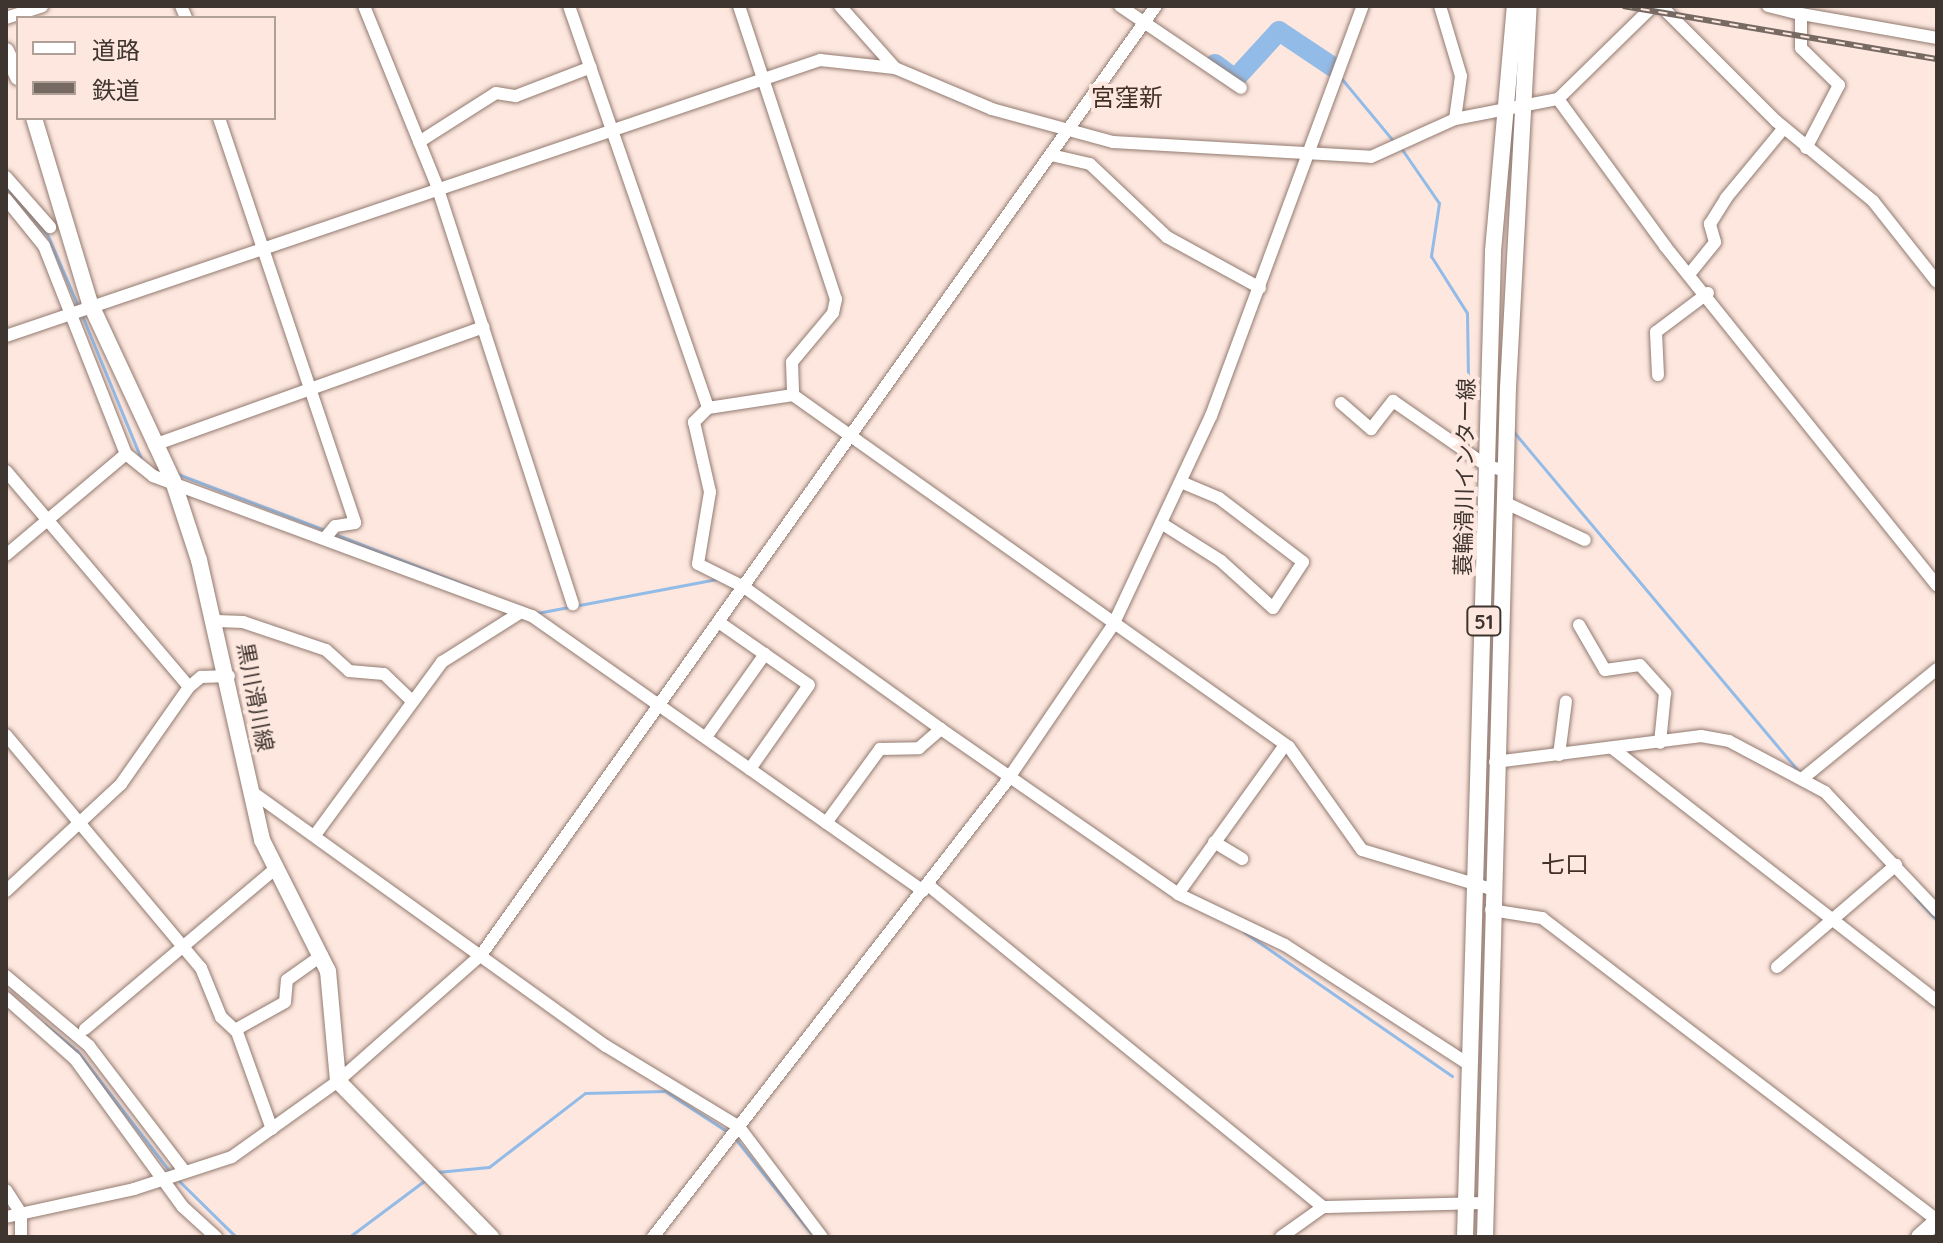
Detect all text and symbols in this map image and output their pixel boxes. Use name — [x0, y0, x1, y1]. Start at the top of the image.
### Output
legend — [16, 16, 276, 120]
text: 道路 — [92, 35, 140, 65]
text: 鉄道 — [92, 75, 140, 105]
district label: 宮窪新 — [1091, 84, 1163, 112]
street label: 蓑輪滑川インター線 — [1450, 378, 1480, 576]
road number: 51 — [1466, 605, 1502, 637]
street label: 黒川滑川線 — [232, 640, 278, 754]
district label: 七口 — [1541, 851, 1589, 879]

